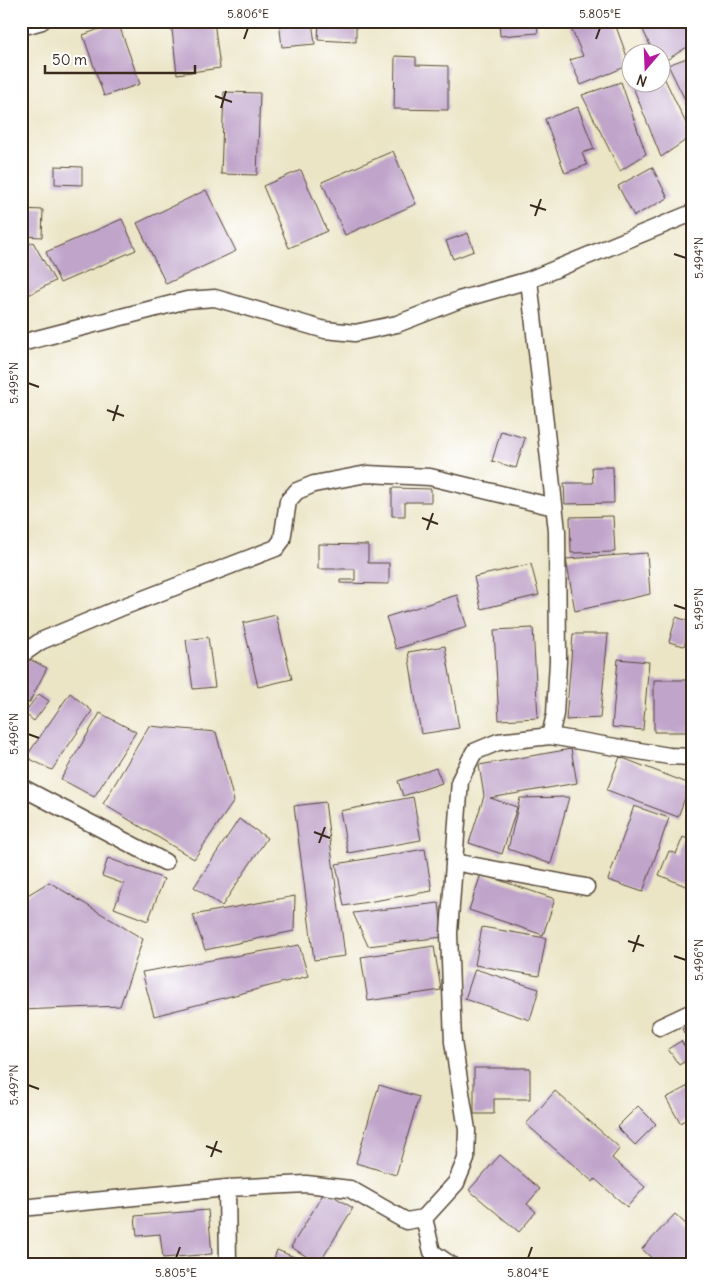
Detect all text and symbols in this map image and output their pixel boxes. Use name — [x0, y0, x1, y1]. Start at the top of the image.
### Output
text: 5.806°E — [227, 6, 269, 21]
text: 5.805°E — [579, 6, 621, 21]
scale bar — [45, 42, 195, 74]
north arrow — [620, 42, 670, 92]
text: 50 m — [52, 50, 87, 69]
text: N — [634, 70, 649, 90]
text: 5.494°N — [691, 237, 706, 279]
text: 5.495°N — [6, 362, 21, 404]
text: 5.495°N — [691, 588, 706, 630]
text: 5.496°N — [6, 713, 21, 755]
text: 5.496°N — [691, 939, 706, 981]
text: 5.497°N — [6, 1064, 21, 1106]
text: 5.805°E — [155, 1265, 197, 1280]
text: 5.804°E — [507, 1265, 549, 1280]

